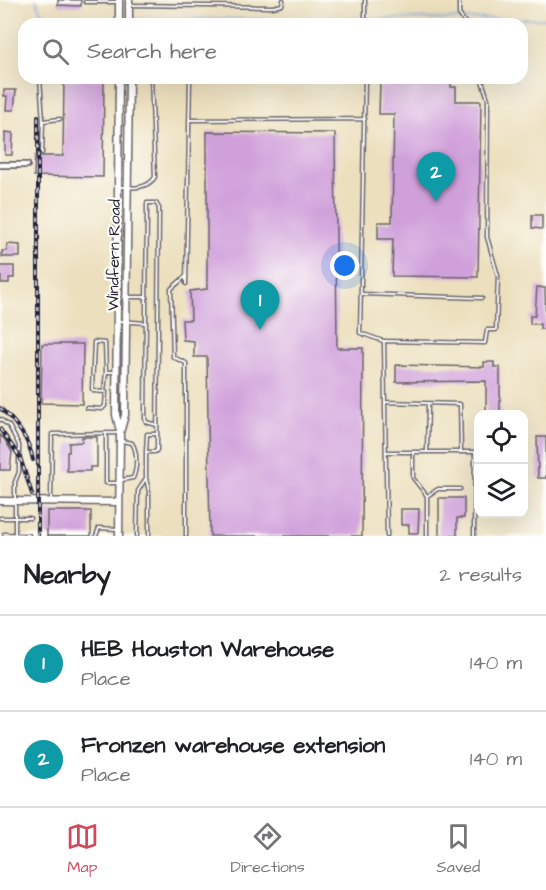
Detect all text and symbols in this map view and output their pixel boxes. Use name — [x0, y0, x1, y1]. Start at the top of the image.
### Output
search box — [18, 18, 528, 84]
icon: search — [39, 35, 72, 68]
text: Search here — [87, 36, 217, 67]
pin: 2 — [416, 152, 456, 202]
street label: Windfern Road — [102, 199, 126, 311]
your location — [330, 251, 359, 280]
pin: 1 — [240, 280, 280, 330]
map controls — [474, 410, 528, 518]
button: locate — [474, 410, 528, 464]
button: layers — [474, 464, 528, 518]
text: Nearby — [24, 557, 111, 593]
text: 2 results — [439, 561, 522, 589]
text: HEB Houston Warehouse — [81, 634, 334, 665]
text: 1 — [42, 649, 45, 677]
text: 140 m — [470, 649, 522, 677]
text: Place — [81, 665, 131, 693]
text: Fronzen warehouse extension — [81, 730, 385, 761]
text: 2 — [38, 745, 49, 773]
text: 140 m — [470, 745, 522, 773]
text: Place — [81, 761, 131, 789]
tab: Map — [66, 820, 99, 878]
tab: Directions — [231, 820, 305, 878]
tab: Saved — [437, 820, 480, 878]

